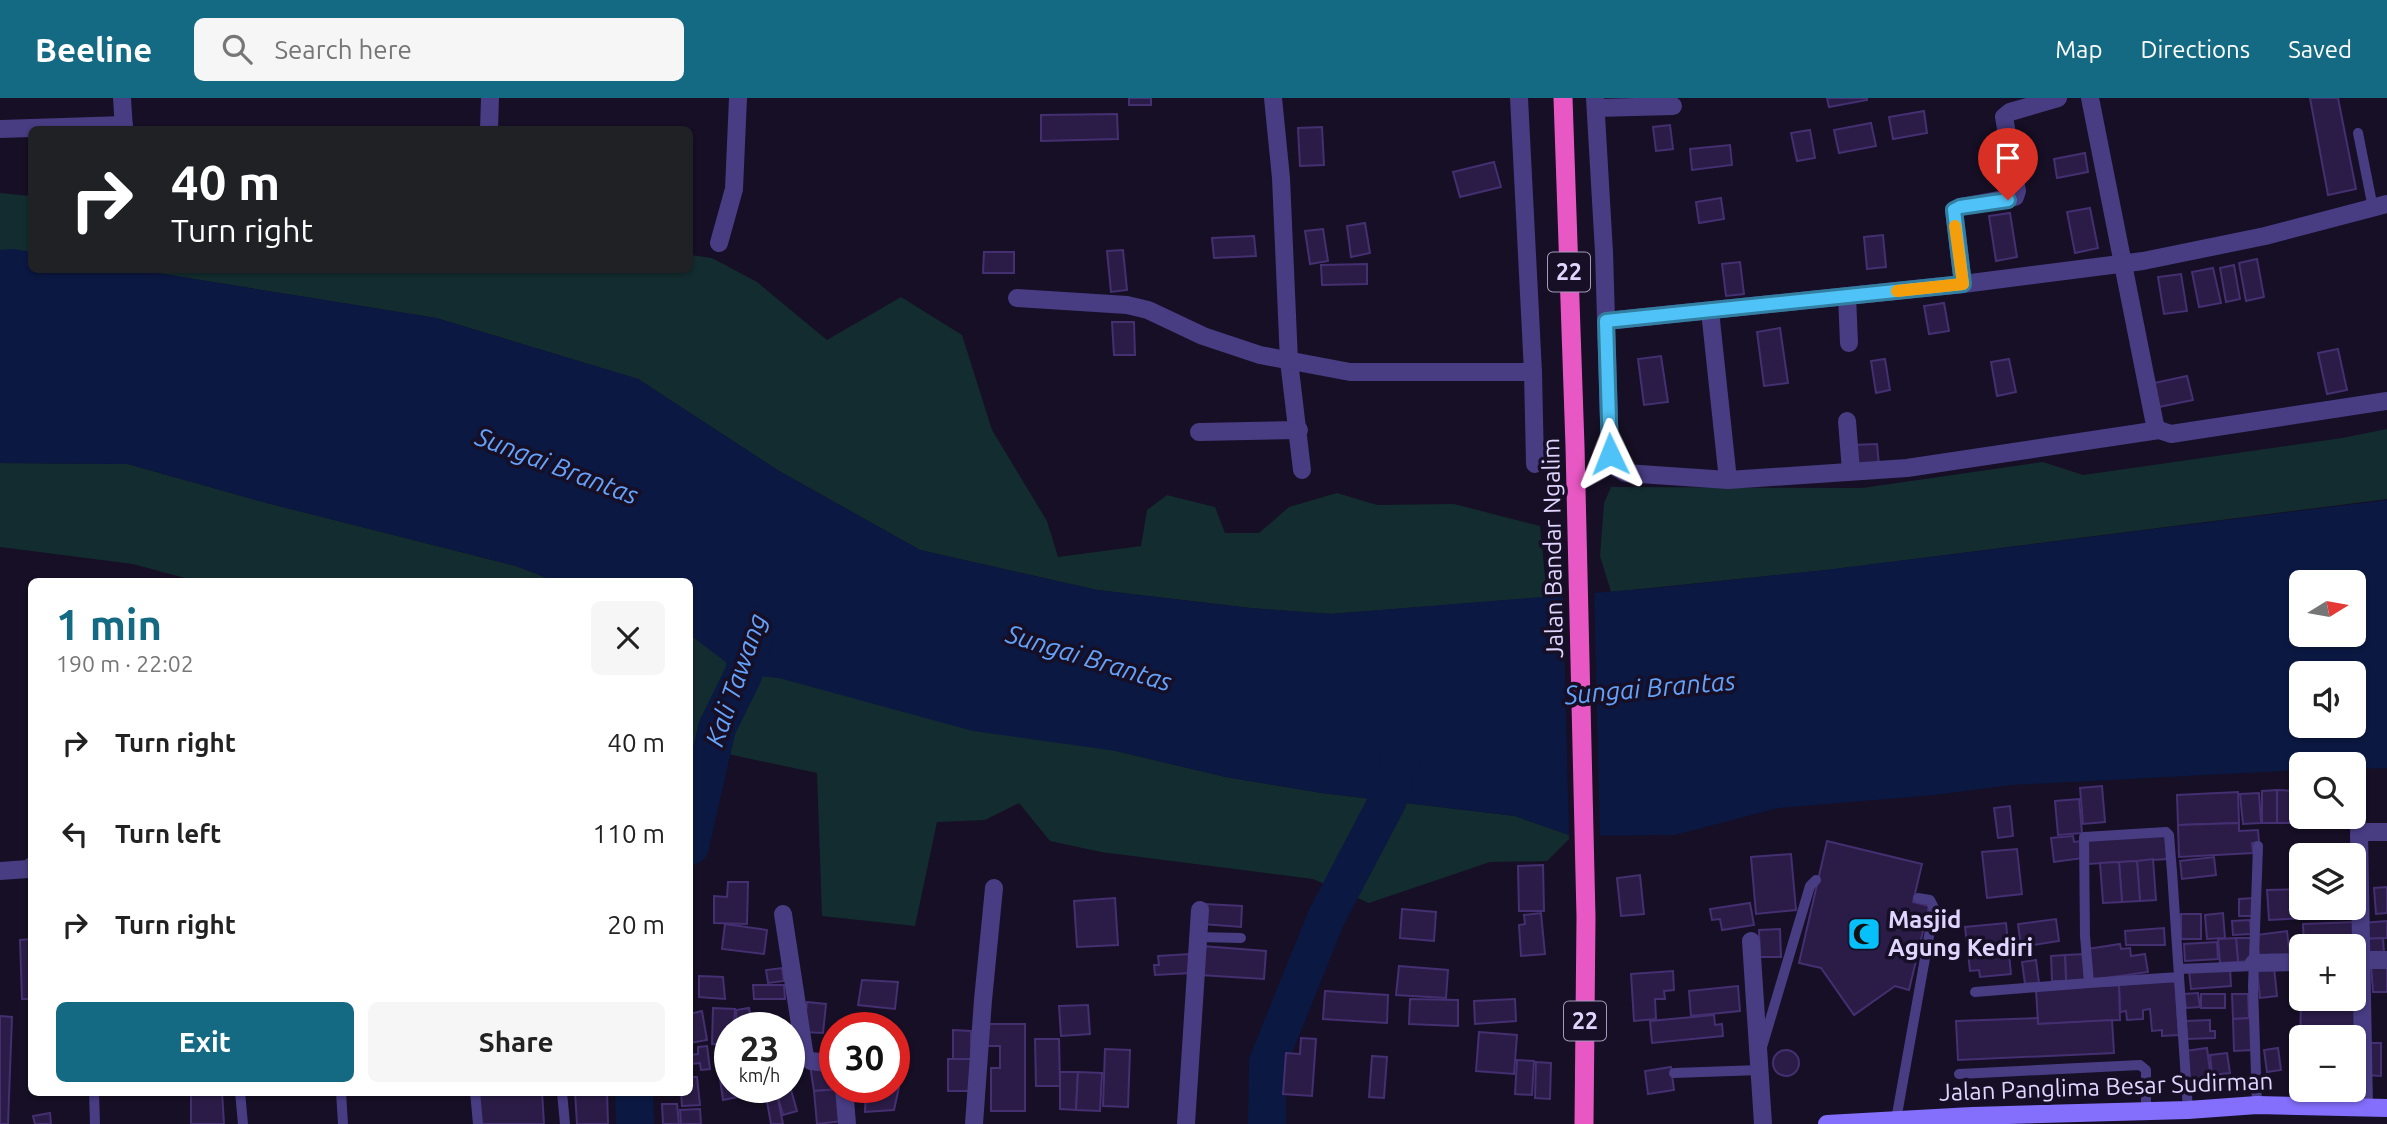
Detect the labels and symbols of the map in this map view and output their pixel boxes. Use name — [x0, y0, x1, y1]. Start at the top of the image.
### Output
pin — [1978, 128, 2038, 200]
road number: 22 — [1548, 252, 1590, 292]
position arrow — [1573, 417, 1647, 491]
water label: Sungai Brantas — [471, 421, 643, 510]
street label: Jalan Bandar Ngalim — [1537, 438, 1568, 658]
north arrow — [2289, 570, 2366, 648]
water label: Kali Tawang — [699, 610, 772, 750]
water label: Sungai Brantas — [1002, 618, 1176, 697]
water label: Sungai Brantas — [1562, 666, 1737, 710]
place label: Masjid Agung Kediri — [1888, 906, 2033, 961]
mosque icon: Masjid Agung Kediri — [1845, 915, 1883, 953]
road number: 22 — [1564, 1002, 1606, 1040]
speed limit sign: 30 — [819, 1012, 910, 1103]
street label: Jalan Panglima Besar Sudirman — [1938, 1067, 2274, 1106]

